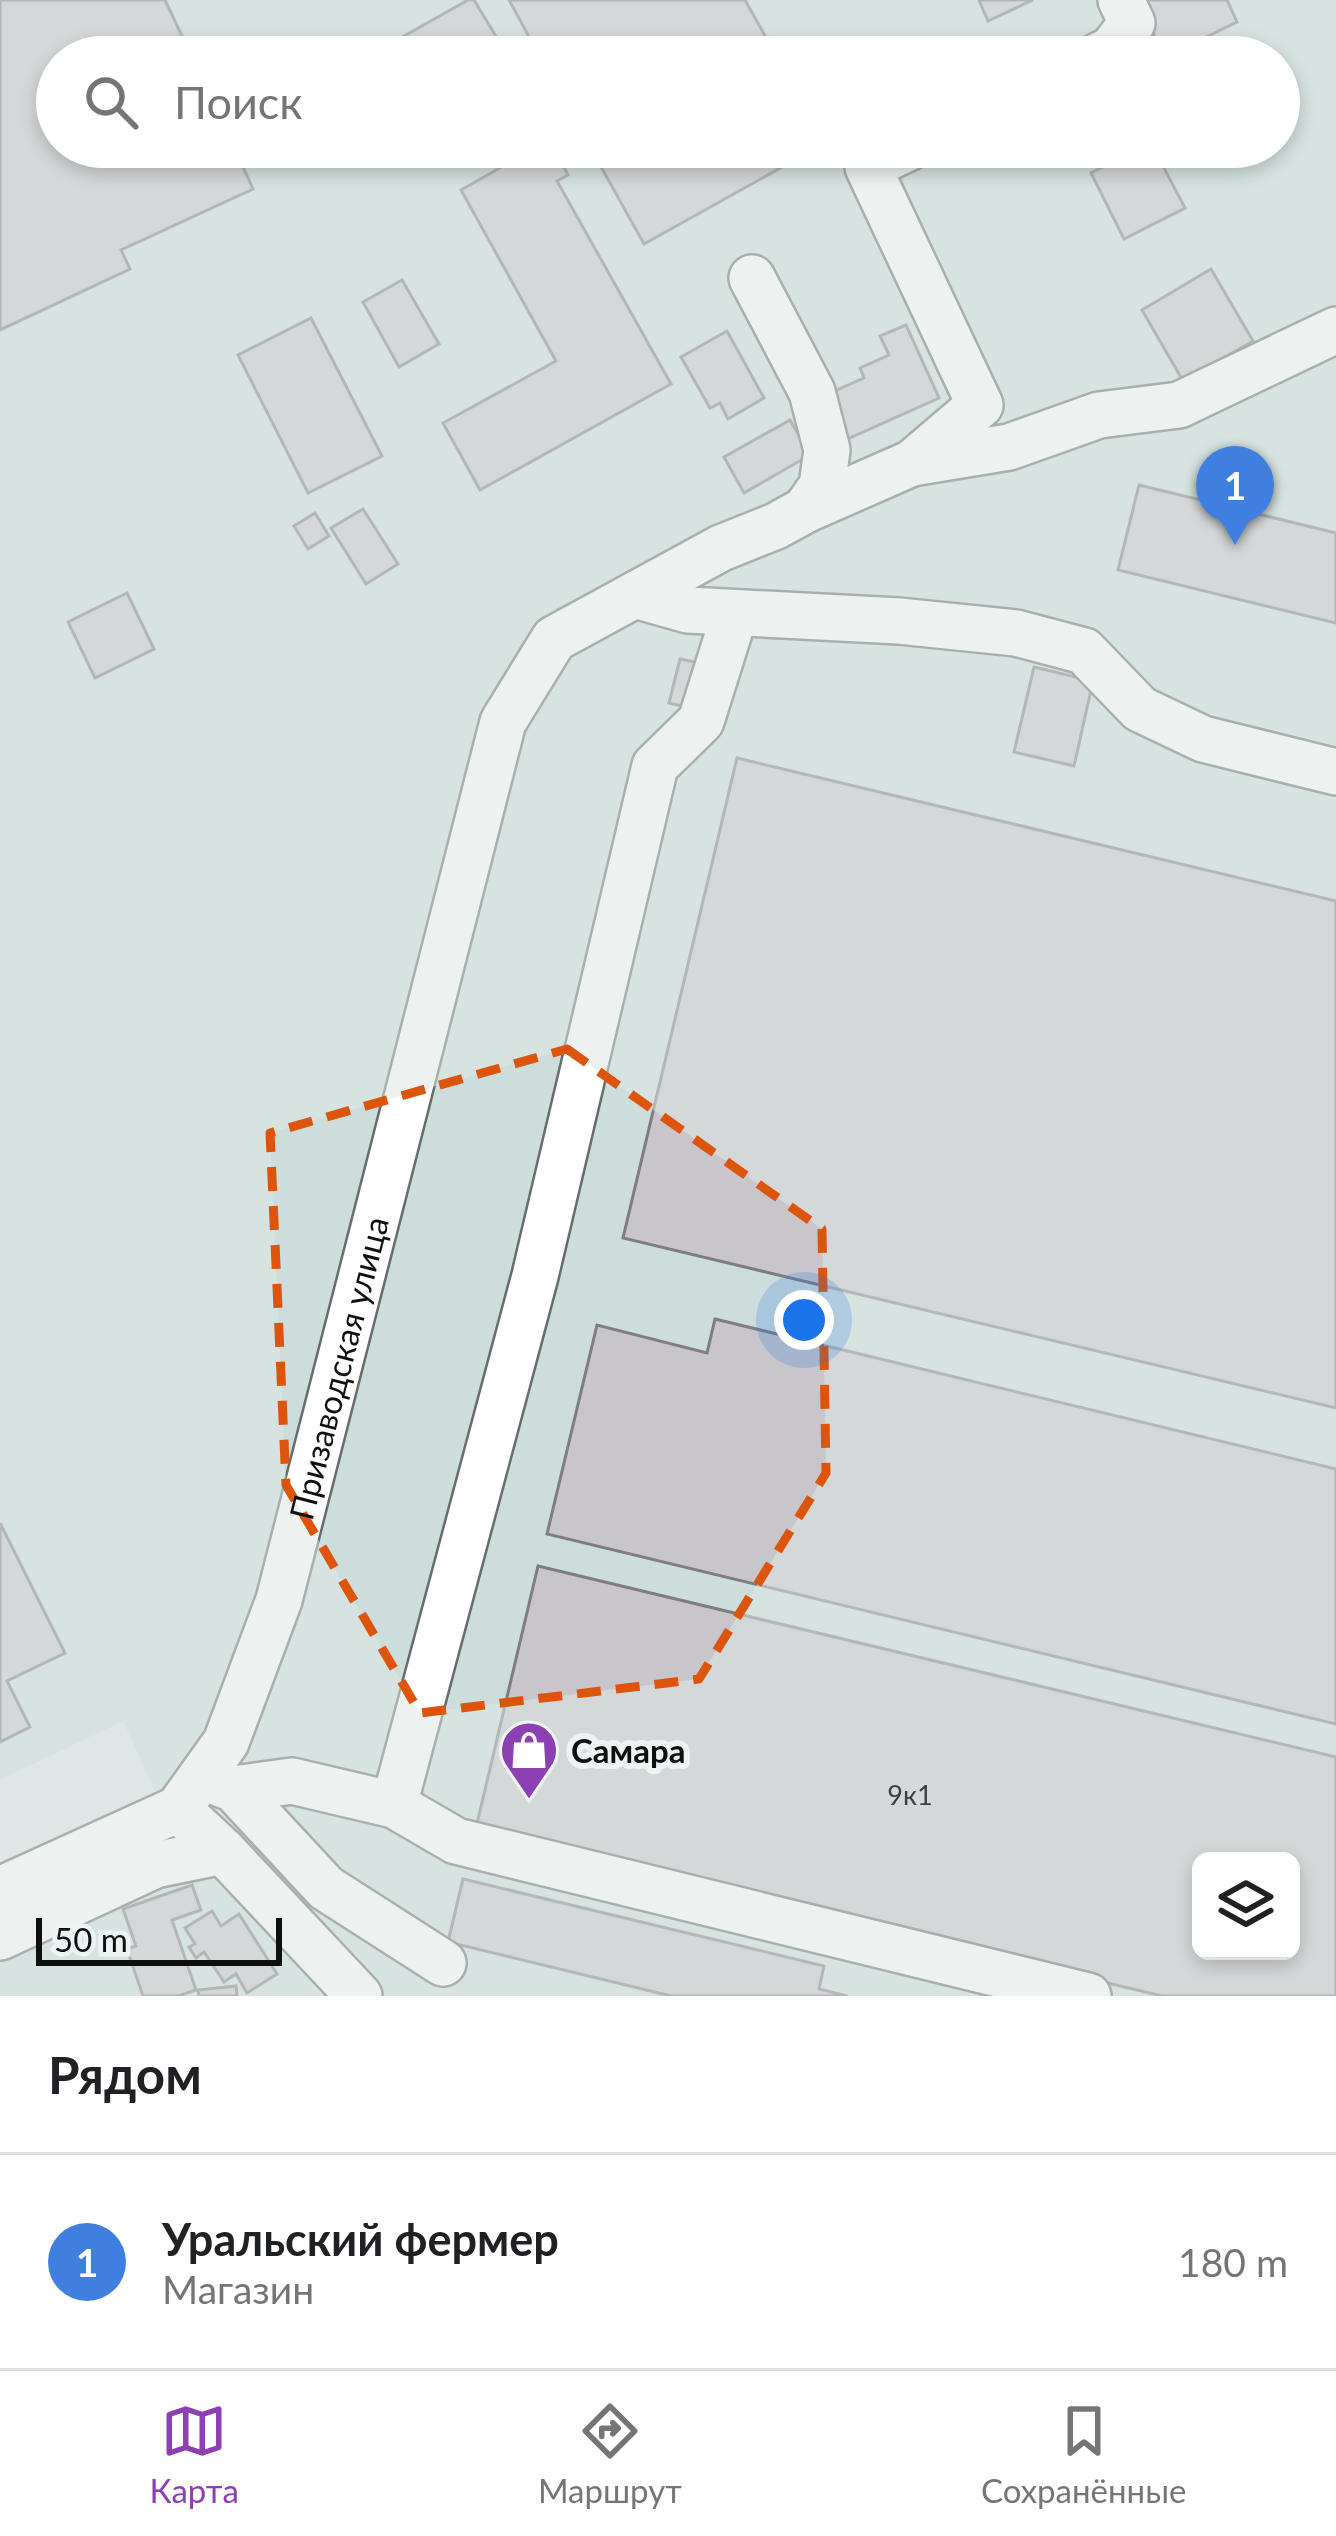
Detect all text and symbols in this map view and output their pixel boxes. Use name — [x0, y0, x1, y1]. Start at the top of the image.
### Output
search box — [36, 36, 1300, 168]
icon: search — [78, 69, 144, 135]
text: Поиск — [174, 75, 303, 129]
pin: 1 — [1196, 446, 1274, 545]
street label: Призаводская улица — [280, 1212, 396, 1524]
your location — [774, 1290, 834, 1350]
shop icon: Самара — [498, 1719, 560, 1801]
place label: Самара — [571, 1730, 685, 1770]
house number: 9к1 — [887, 1778, 933, 1811]
map controls — [1192, 1852, 1300, 1960]
button: layers — [1192, 1852, 1300, 1960]
scale bar — [36, 1912, 282, 1965]
text: 50 m — [54, 1919, 128, 1959]
text: Рядом — [48, 2044, 202, 2105]
text: Уральский фермер — [162, 2212, 559, 2266]
text: 1 — [76, 2239, 98, 2285]
text: 180 m — [1178, 2239, 1288, 2285]
text: Магазин — [162, 2266, 314, 2312]
tab: Карта — [150, 2398, 239, 2510]
tab: Маршрут — [538, 2398, 682, 2510]
tab: Сохранённые — [981, 2398, 1186, 2510]

